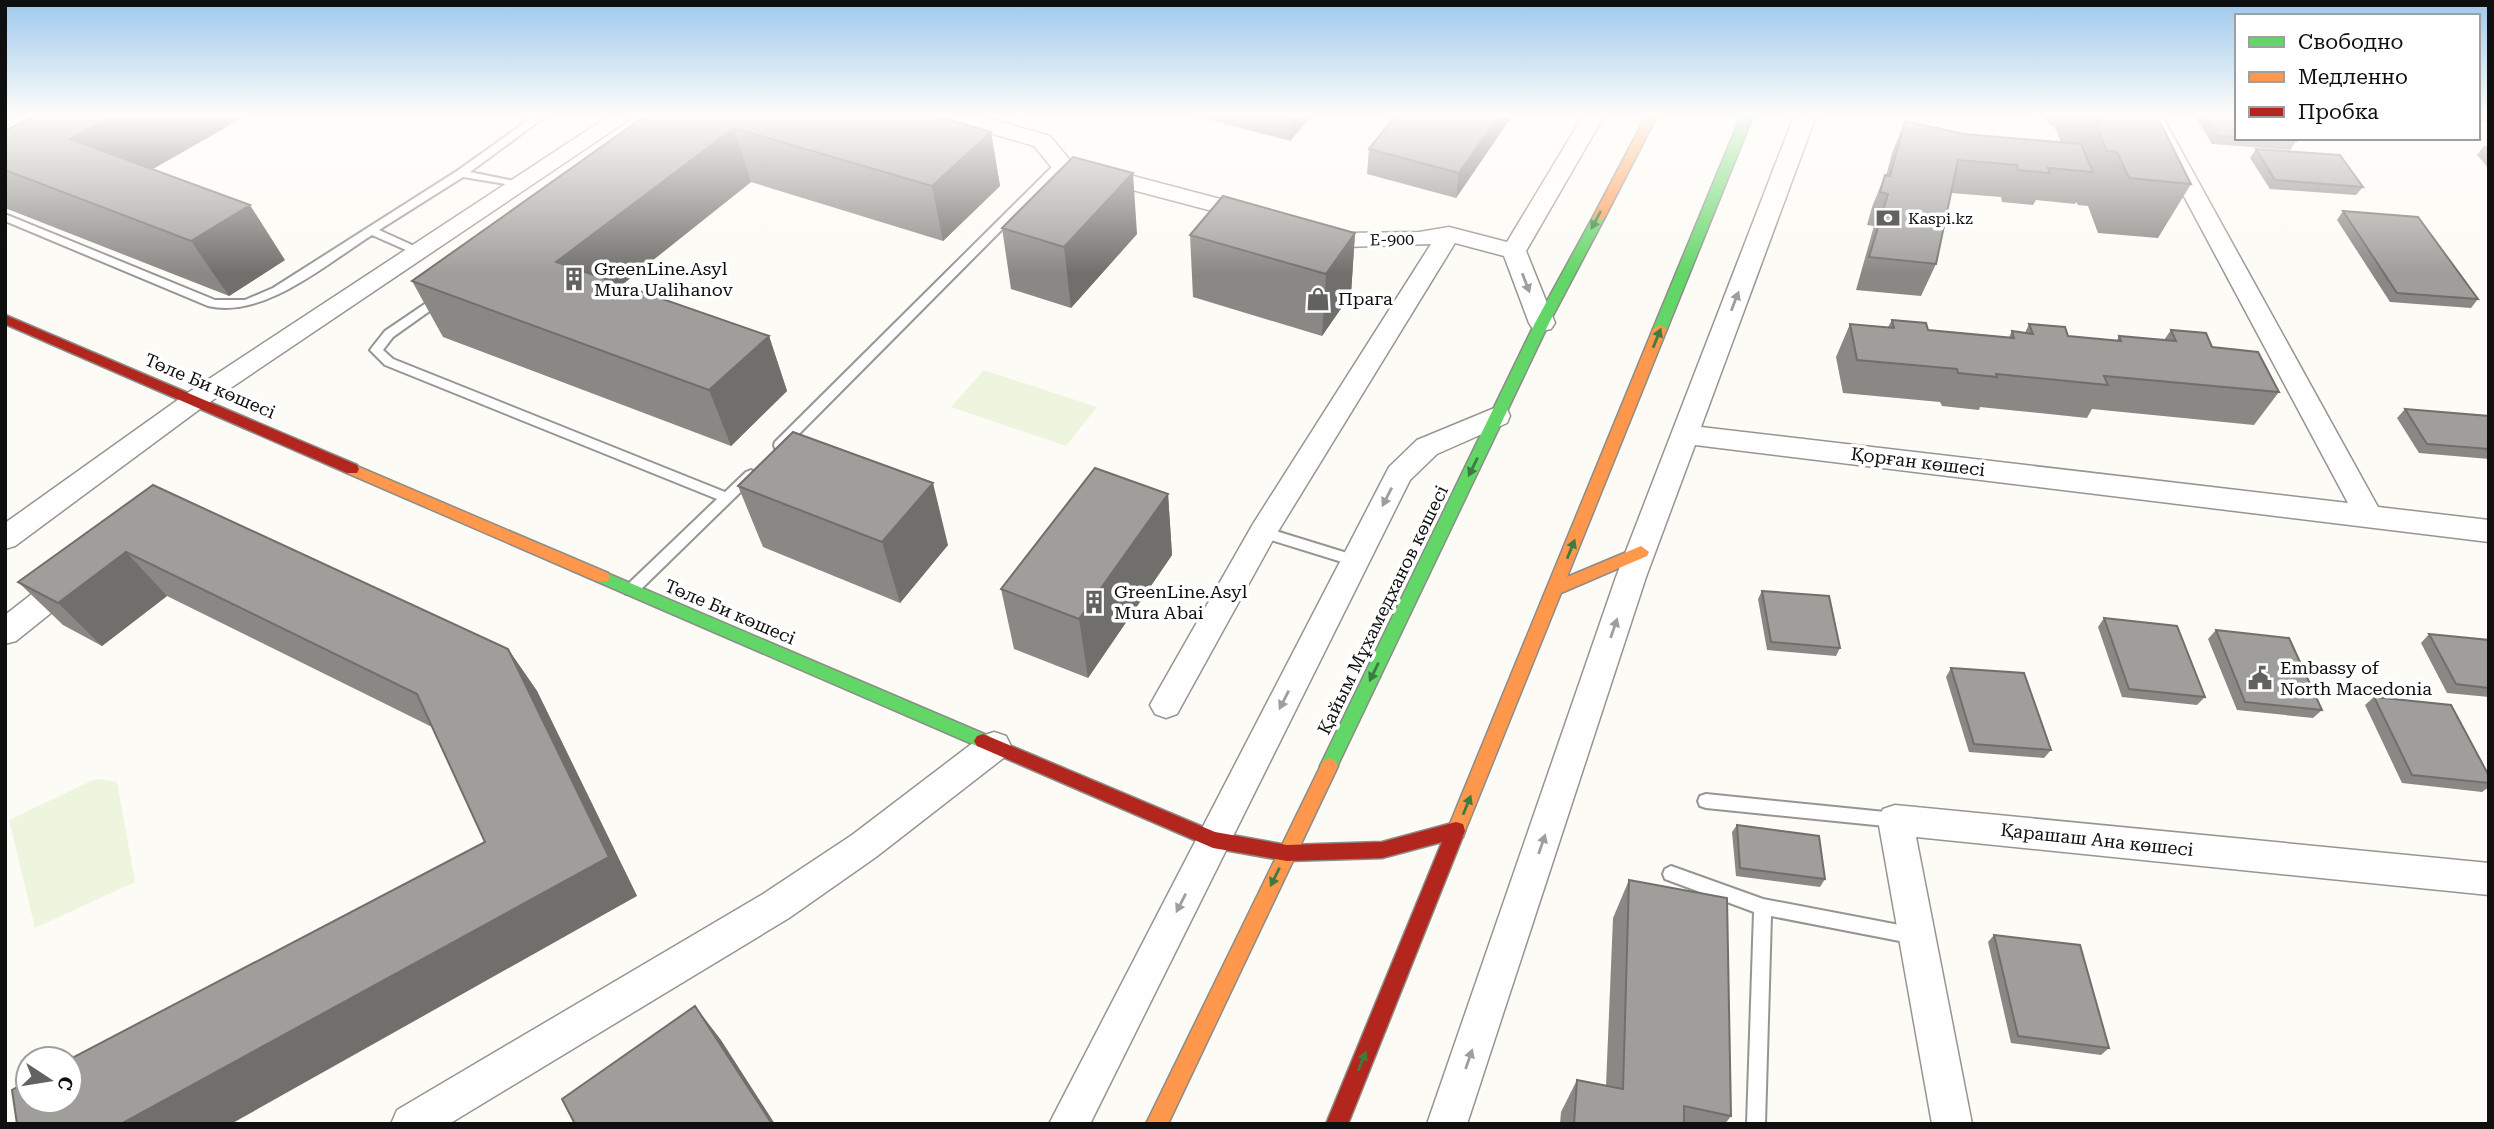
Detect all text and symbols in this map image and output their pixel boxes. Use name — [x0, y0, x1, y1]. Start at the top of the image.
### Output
legend — [2235, 14, 2480, 140]
text: Свободно — [2298, 30, 2404, 54]
text: Медленно — [2298, 65, 2408, 89]
text: Пробка — [2298, 100, 2379, 124]
bank icon: Kaspi.kz — [1874, 204, 1902, 232]
place label: Kaspi.kz — [1908, 209, 1973, 228]
one-way arrow — [1591, 210, 1602, 230]
street label: E-900 — [1370, 230, 1414, 249]
place label: GreenLine.Asyl Mura Ualihanov — [594, 258, 733, 300]
building icon: GreenLine.Asyl Mura Ualihanov — [560, 265, 588, 293]
one-way arrow — [1521, 272, 1532, 293]
shop icon: Прага — [1304, 285, 1332, 313]
place label: Прага — [1338, 288, 1393, 309]
one-way arrow — [1729, 291, 1740, 312]
one-way arrow — [1652, 327, 1663, 348]
street label: Төле Би көшесі — [142, 349, 279, 423]
street label: Қорған көшесі — [1850, 443, 1986, 480]
one-way arrow — [1467, 457, 1478, 477]
street label: Қайым Мұхамедханов көшесі — [1313, 482, 1452, 738]
one-way arrow — [1381, 488, 1393, 507]
one-way arrow — [1566, 538, 1577, 559]
street label: Төле Би көшесі — [662, 575, 799, 649]
place label: GreenLine.Asyl Mura Abai — [1114, 581, 1248, 623]
building icon: GreenLine.Asyl Mura Abai — [1080, 588, 1108, 616]
one-way arrow — [1609, 617, 1620, 638]
place label: Embassy of North Macedonia — [2280, 657, 2432, 699]
one-way arrow — [1368, 662, 1380, 682]
public building icon: Embassy of North Macedonia — [2246, 664, 2274, 692]
one-way arrow — [1279, 690, 1290, 710]
one-way arrow — [1461, 794, 1472, 815]
street label: Қарашаш Ана көшесі — [2000, 819, 2195, 860]
one-way arrow — [1537, 833, 1547, 854]
one-way arrow — [1270, 867, 1281, 887]
one-way arrow — [1175, 893, 1186, 913]
north arrow — [14, 1045, 84, 1115]
one-way arrow — [1464, 1048, 1475, 1069]
one-way arrow — [1357, 1050, 1368, 1071]
text: С — [53, 1075, 78, 1092]

